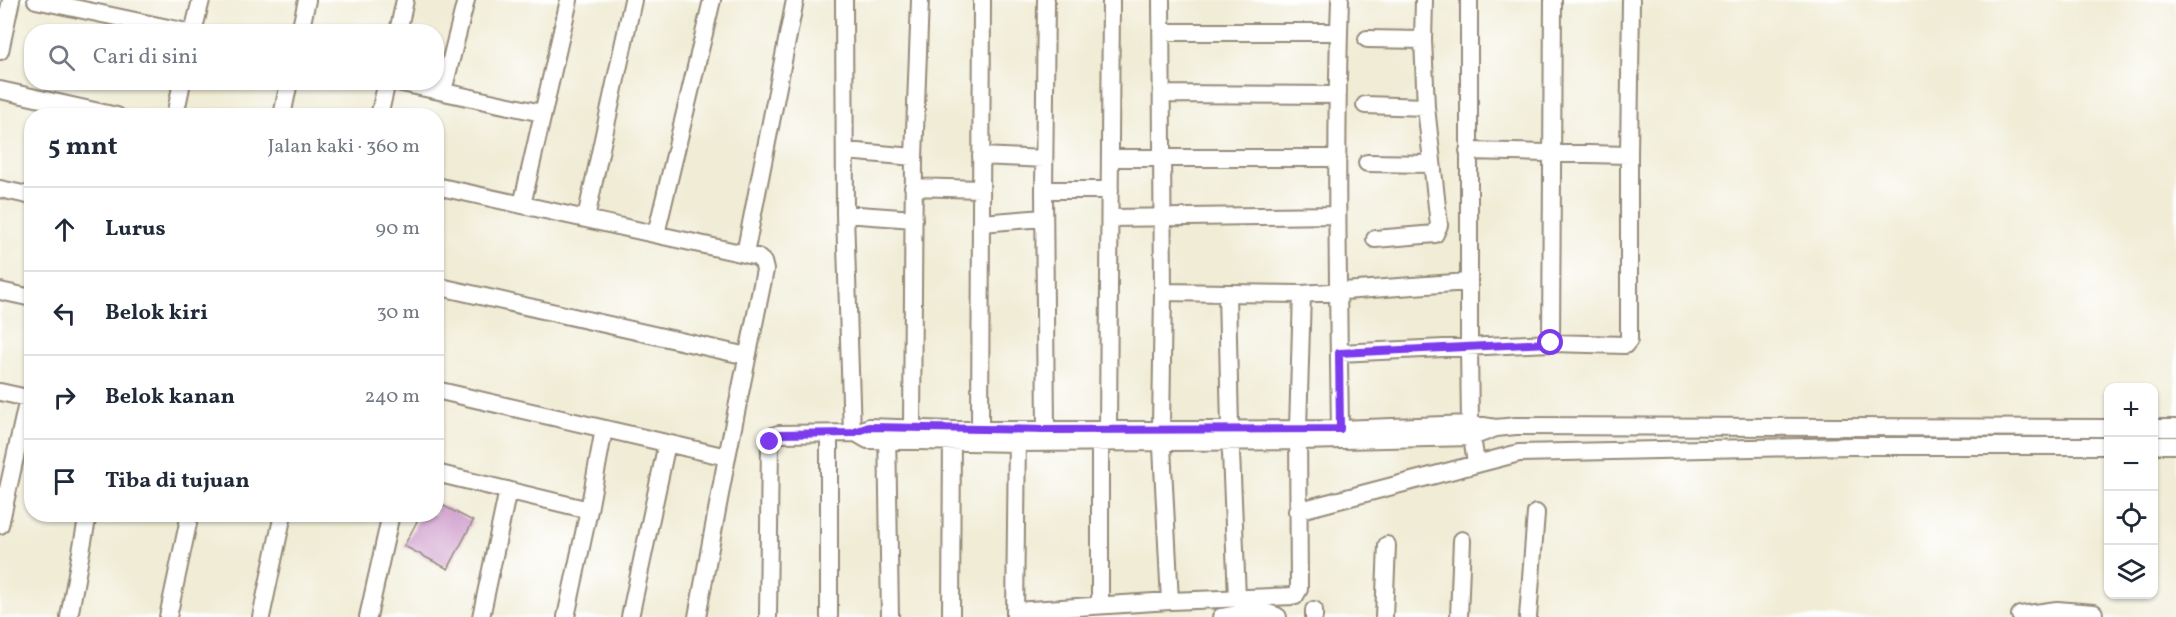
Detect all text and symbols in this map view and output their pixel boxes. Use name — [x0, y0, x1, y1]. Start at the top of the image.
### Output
search box — [24, 24, 444, 90]
icon: search — [45, 41, 78, 74]
text: Cari di sini — [93, 42, 198, 73]
text: 5 mnt — [48, 129, 118, 165]
text: Jalan kaki · 360 m — [268, 133, 420, 161]
icon: ahead — [48, 213, 81, 246]
text: Lurus — [105, 214, 166, 245]
text: 90 m — [376, 215, 420, 243]
icon: left — [48, 297, 81, 330]
text: Belok kiri — [105, 298, 208, 329]
text: 30 m — [376, 299, 420, 327]
route start — [1537, 329, 1563, 355]
icon: right — [48, 381, 81, 414]
text: Belok kanan — [105, 382, 235, 413]
text: 240 m — [365, 383, 420, 411]
map controls — [2104, 383, 2158, 599]
button: + — [2104, 383, 2158, 437]
route end — [756, 428, 782, 454]
button: − — [2104, 437, 2158, 491]
icon: arrive — [48, 465, 81, 498]
text: Tiba di tujuan — [105, 466, 250, 497]
button: locate — [2104, 491, 2158, 545]
button: layers — [2104, 545, 2158, 599]

